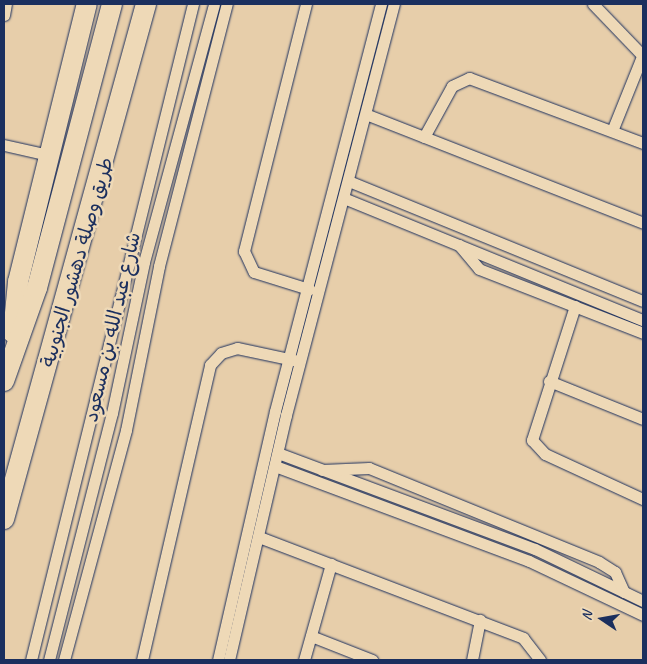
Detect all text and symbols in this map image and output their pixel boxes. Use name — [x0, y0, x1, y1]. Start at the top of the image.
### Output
street label: طريق وصلة دهشور الجنوبية — [36, 154, 118, 370]
street label: شارع عبد الله بن مسعود — [78, 230, 146, 424]
north arrow — [577, 594, 627, 644]
text: N — [578, 610, 596, 622]

